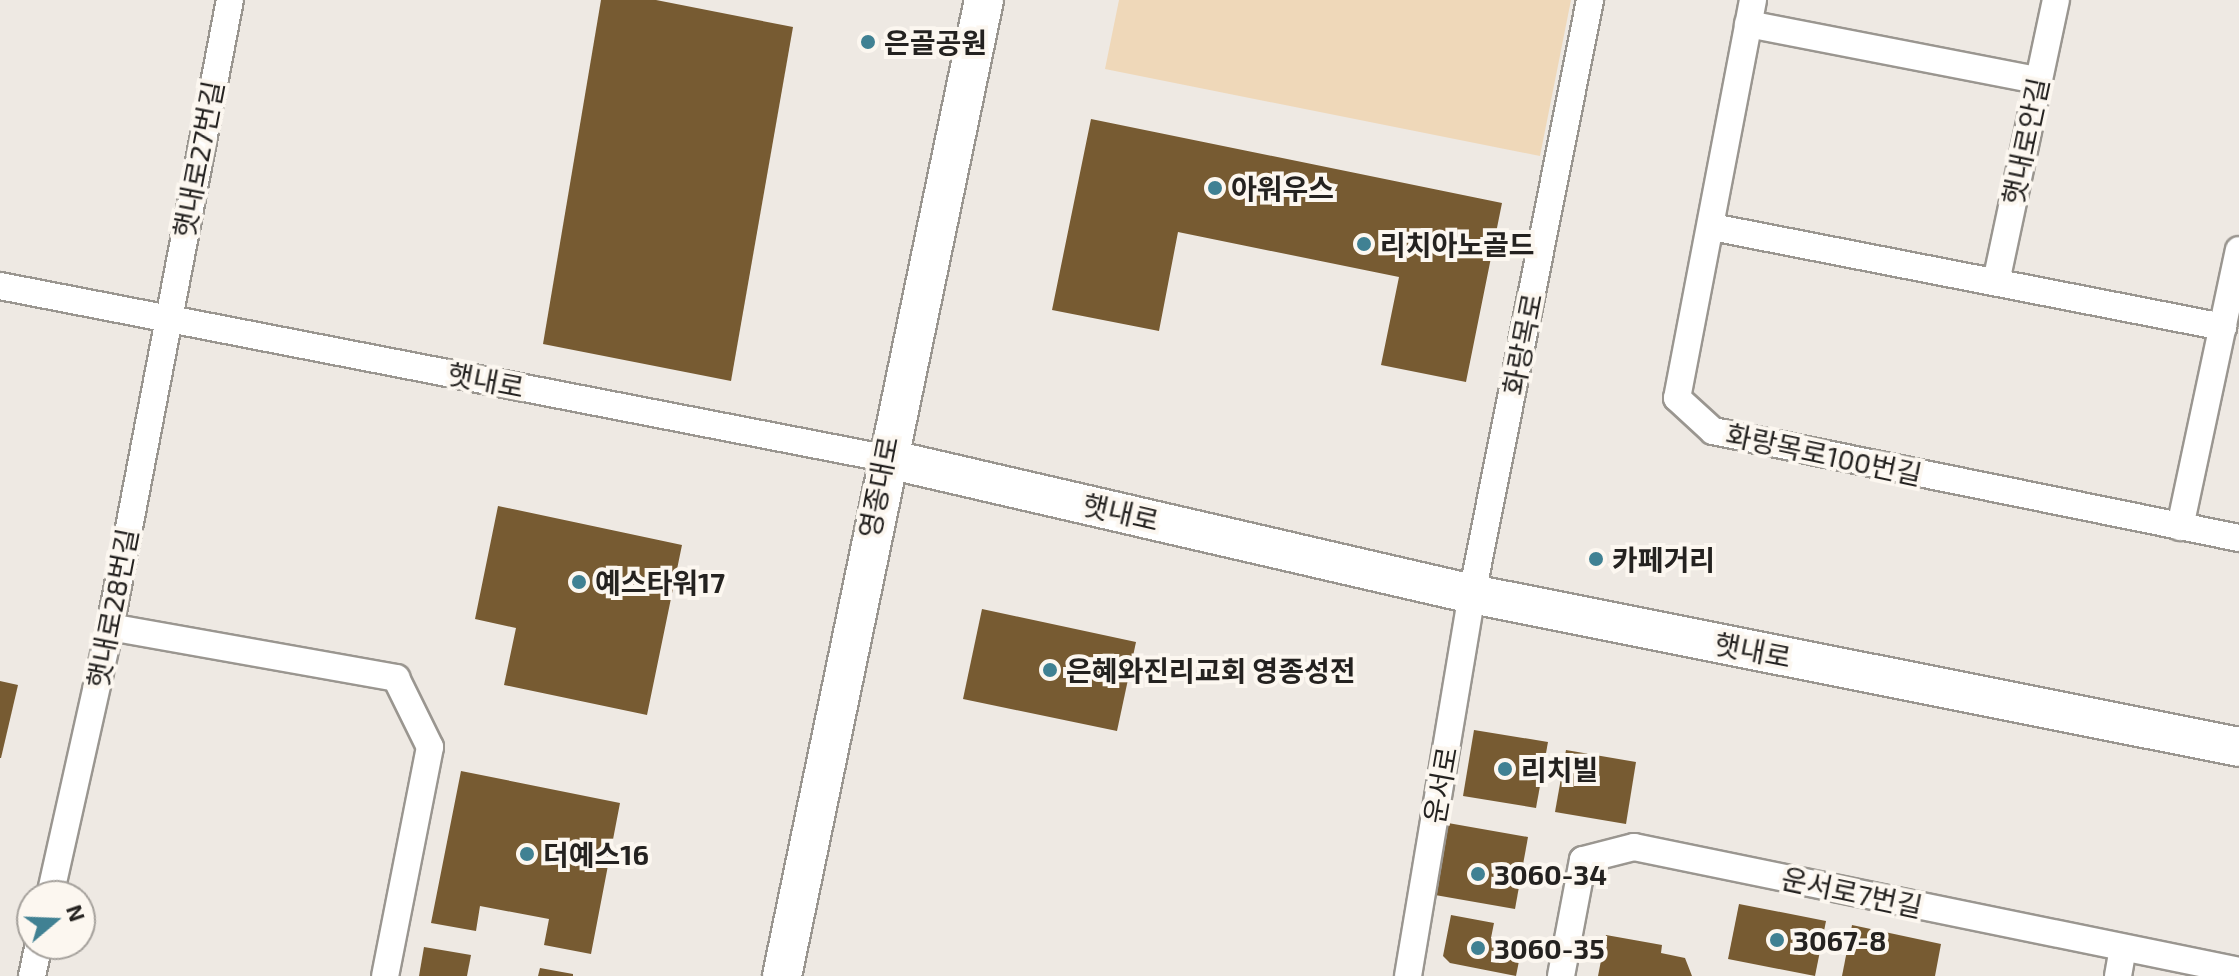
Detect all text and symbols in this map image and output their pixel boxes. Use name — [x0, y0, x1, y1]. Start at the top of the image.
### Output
place label: 은골공원 — [884, 25, 987, 59]
marker: 은골공원 — [859, 33, 877, 51]
street label: 햇내로안길 — [1995, 75, 2055, 207]
street label: 햇내로27번길 — [166, 78, 230, 240]
place label: 아워우스 — [1231, 171, 1334, 205]
marker: 아워우스 — [1206, 179, 1224, 197]
place label: 리치아노골드 — [1380, 227, 1535, 261]
marker: 리치아노골드 — [1355, 235, 1373, 253]
street label: 화랑목로 — [1496, 290, 1548, 398]
street label: 햇내로 — [445, 356, 527, 404]
street label: 화랑목로100번길 — [1723, 417, 1925, 491]
street label: 영종대로 — [852, 433, 904, 541]
street label: 햇내로 — [1080, 487, 1162, 537]
street label: 햇내로28번길 — [80, 526, 144, 690]
place label: 카페거리 — [1612, 542, 1715, 576]
marker: 카페거리 — [1587, 550, 1605, 568]
place label: 예스타워17 — [595, 565, 725, 599]
marker: 예스타워17 — [570, 573, 588, 591]
street label: 햇내로 — [1712, 626, 1794, 674]
place label: 은혜와진리교회 영종성전 — [1066, 653, 1355, 687]
marker: 은혜와진리교회 영종성전 — [1041, 661, 1059, 679]
street label: 운서로 — [1417, 744, 1463, 826]
place label: 리치빌 — [1521, 752, 1598, 786]
marker: 리치빌 — [1496, 760, 1514, 778]
place label: 더예스16 — [543, 837, 649, 871]
marker: 더예스16 — [518, 845, 536, 863]
place label: 3060-34 — [1494, 857, 1607, 891]
street label: 운서로7번길 — [1779, 861, 1925, 923]
marker: 3060-34 — [1469, 865, 1487, 883]
north arrow — [16, 880, 96, 960]
text: N — [62, 901, 92, 925]
place label: 3067-8 — [1793, 923, 1886, 957]
place label: 3060-35 — [1494, 931, 1605, 965]
marker: 3067-8 — [1768, 931, 1786, 949]
marker: 3060-35 — [1469, 939, 1487, 957]

